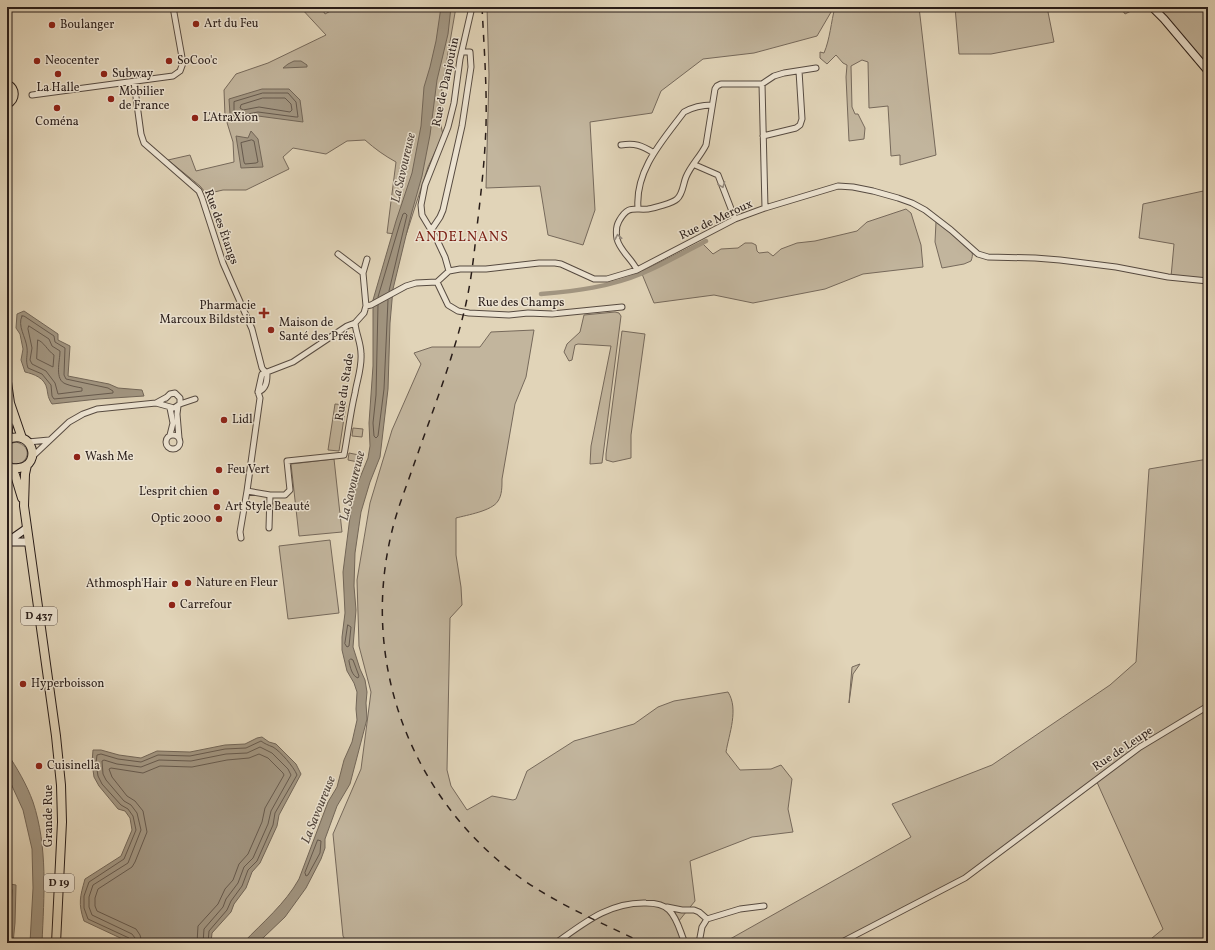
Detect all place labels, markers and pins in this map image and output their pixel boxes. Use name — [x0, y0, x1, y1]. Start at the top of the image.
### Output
place label: Art du Feu — [204, 16, 259, 32]
place label: Boulanger — [60, 17, 114, 33]
marker: Art du Feu — [191, 19, 201, 29]
marker: Boulanger — [47, 20, 57, 30]
place label: Neocenter — [45, 53, 99, 69]
place label: SoCoo'c — [177, 53, 217, 69]
marker: Neocenter — [32, 56, 42, 66]
marker: SoCoo'c — [164, 56, 174, 66]
place label: Subway — [112, 66, 154, 82]
marker: La Halle — [53, 69, 63, 79]
marker: Subway — [99, 69, 109, 79]
place label: La Halle — [37, 80, 80, 96]
place label: Mobilier de France — [119, 84, 170, 114]
marker: Mobilier de France — [106, 94, 116, 104]
marker: Coména — [52, 103, 62, 113]
place label: L'AtraXion — [203, 110, 258, 126]
marker: L'AtraXion — [190, 113, 200, 123]
place label: Coména — [35, 114, 79, 130]
place label: Pharmacie Marcoux Bildstein — [160, 298, 256, 328]
marker: Pharmacie Marcoux Bildstein — [259, 308, 269, 318]
place label: Maison de Santé des Prés — [279, 315, 354, 345]
marker: Maison de Santé des Prés — [266, 325, 276, 335]
place label: Lidl — [232, 412, 253, 428]
marker: Lidl — [219, 415, 229, 425]
place label: Wash Me — [85, 449, 134, 465]
marker: Wash Me — [72, 452, 82, 462]
place label: Feu Vert — [227, 462, 270, 478]
marker: Feu Vert — [214, 465, 224, 475]
place label: L'esprit chien — [139, 484, 208, 500]
marker: L'esprit chien — [211, 487, 221, 497]
place label: Art Style Beauté — [225, 499, 310, 515]
marker: Art Style Beauté — [212, 502, 222, 512]
place label: Optic 2000 — [151, 511, 211, 527]
marker: Optic 2000 — [214, 514, 224, 524]
place label: Nature en Fleur — [196, 575, 278, 591]
place label: Athmosph'Hair — [86, 576, 167, 592]
marker: Nature en Fleur — [183, 578, 193, 588]
marker: Athmosph'Hair — [170, 579, 180, 589]
place label: Carrefour — [180, 597, 232, 613]
marker: Carrefour — [167, 600, 177, 610]
place label: Hyperboisson — [31, 676, 105, 692]
marker: Hyperboisson — [18, 679, 28, 689]
place label: Cuisinella — [47, 758, 100, 774]
marker: Cuisinella — [34, 761, 44, 771]

